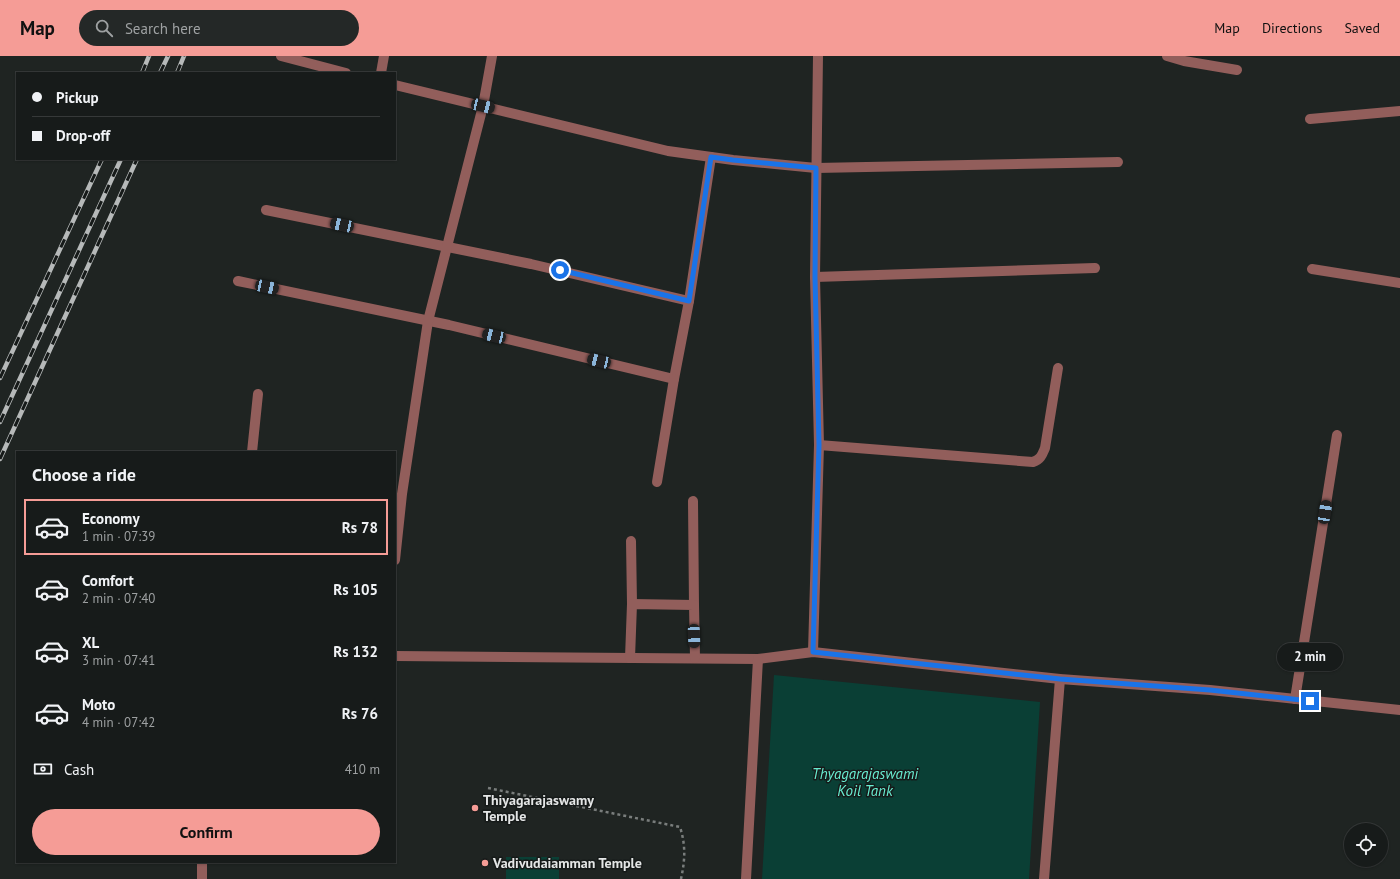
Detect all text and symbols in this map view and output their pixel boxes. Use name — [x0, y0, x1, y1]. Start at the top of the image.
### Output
search box — [79, 10, 359, 46]
text: Map — [20, 16, 55, 40]
icon: search — [93, 17, 115, 39]
text: Search here — [125, 19, 201, 38]
text: Map — [1214, 19, 1240, 37]
text: Directions — [1262, 19, 1322, 37]
text: Saved — [1344, 19, 1380, 37]
text: Pickup — [56, 88, 99, 107]
car — [470, 97, 496, 115]
text: Drop-off — [56, 126, 110, 145]
car — [329, 217, 355, 233]
route start — [551, 261, 569, 279]
car — [254, 279, 280, 295]
car — [481, 327, 507, 345]
car — [586, 352, 612, 370]
text: Choose a ride — [32, 463, 136, 486]
car — [1317, 499, 1333, 525]
icon: car — [34, 509, 70, 545]
text: Economy — [82, 509, 140, 528]
text: Rs 78 — [342, 518, 378, 537]
text: 1 min · 07:39 — [82, 528, 155, 545]
icon: car — [34, 571, 70, 607]
text: Comfort — [82, 571, 134, 590]
text: Rs 105 — [333, 580, 378, 599]
text: 2 min · 07:40 — [82, 590, 155, 607]
car — [688, 624, 700, 648]
icon: car — [34, 633, 70, 669]
text: XL — [82, 633, 99, 652]
text: Rs 132 — [333, 642, 378, 661]
callout: 2 min — [1277, 643, 1343, 671]
text: 2 min — [1294, 648, 1326, 665]
text: 3 min · 07:41 — [82, 652, 155, 669]
route end — [1301, 692, 1319, 710]
icon: car — [34, 695, 70, 731]
text: Moto — [82, 695, 115, 714]
text: Rs 76 — [342, 704, 378, 723]
text: 4 min · 07:42 — [82, 714, 155, 731]
icon: cash — [32, 758, 54, 780]
text: Cash — [64, 760, 94, 779]
text: 410 m — [345, 761, 380, 778]
water label: Thyagarajaswami Koil Tank — [812, 764, 919, 800]
place label: Thiyagarajaswamy Temple — [483, 791, 594, 825]
marker: Thiyagarajaswamy Temple — [470, 803, 480, 813]
button: Confirm — [32, 809, 380, 855]
map controls — [1344, 823, 1388, 867]
button: locate — [1344, 823, 1388, 867]
place label: Vadivudaiamman Temple — [492, 854, 642, 872]
marker: Vadivudaiamman Temple — [480, 858, 490, 868]

